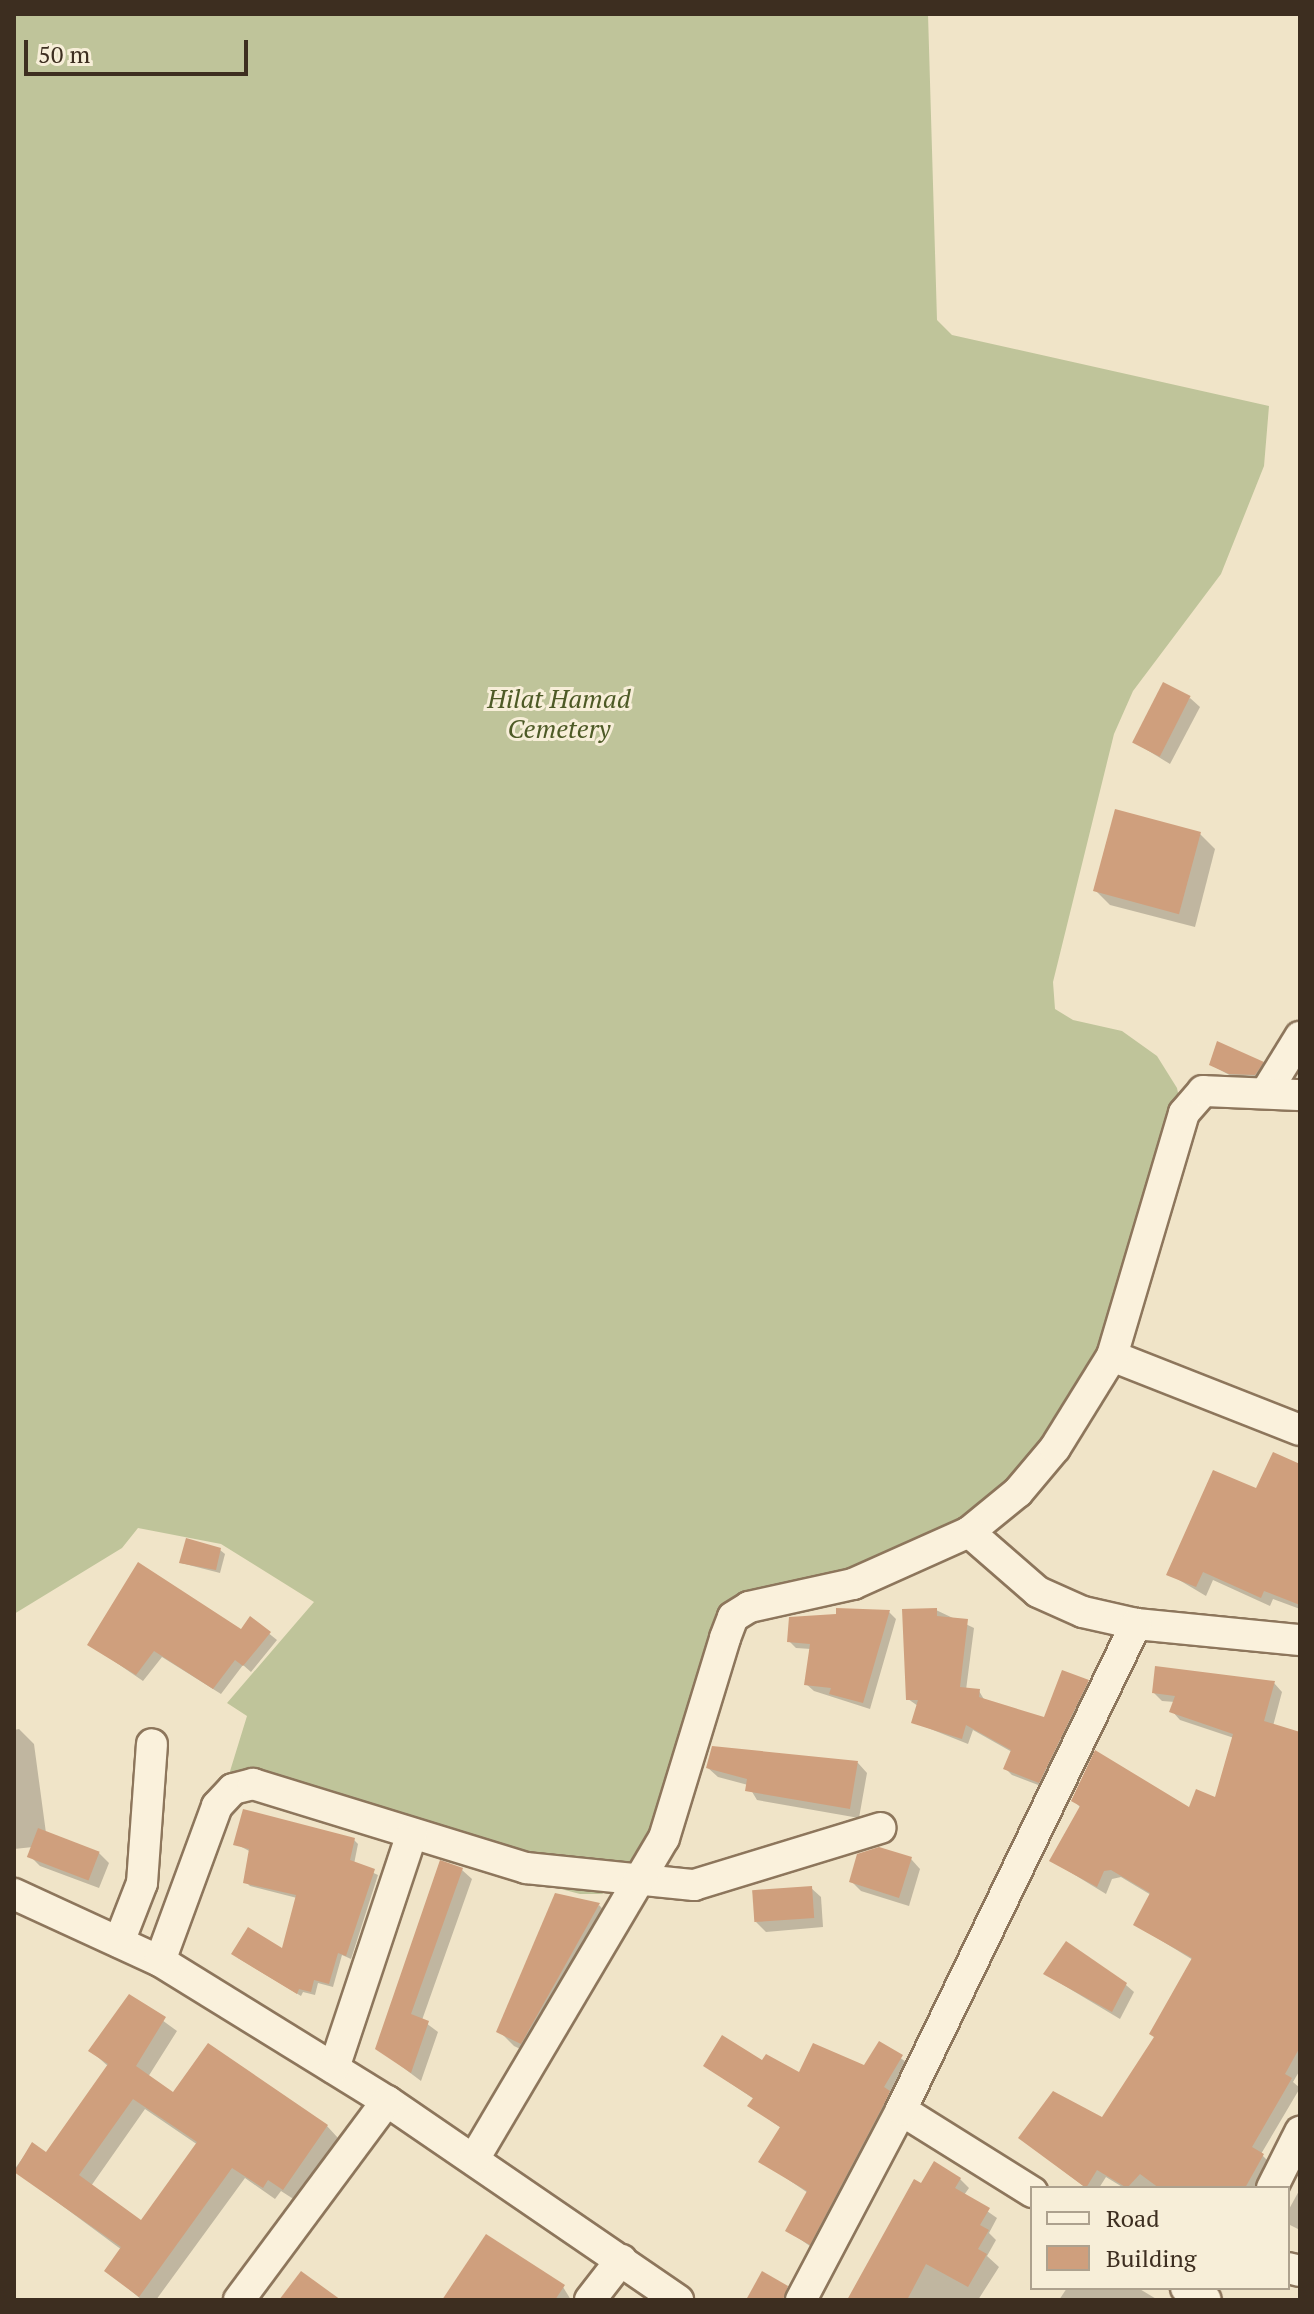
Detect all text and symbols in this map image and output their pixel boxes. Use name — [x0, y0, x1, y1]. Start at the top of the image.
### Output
scale bar — [28, 24, 252, 74]
text: 50 m — [38, 38, 90, 70]
park label: Hilat Hamad Cemetery — [487, 683, 631, 744]
legend — [1030, 2186, 1290, 2290]
text: Road — [1106, 2202, 1160, 2234]
text: Building — [1106, 2242, 1196, 2274]

